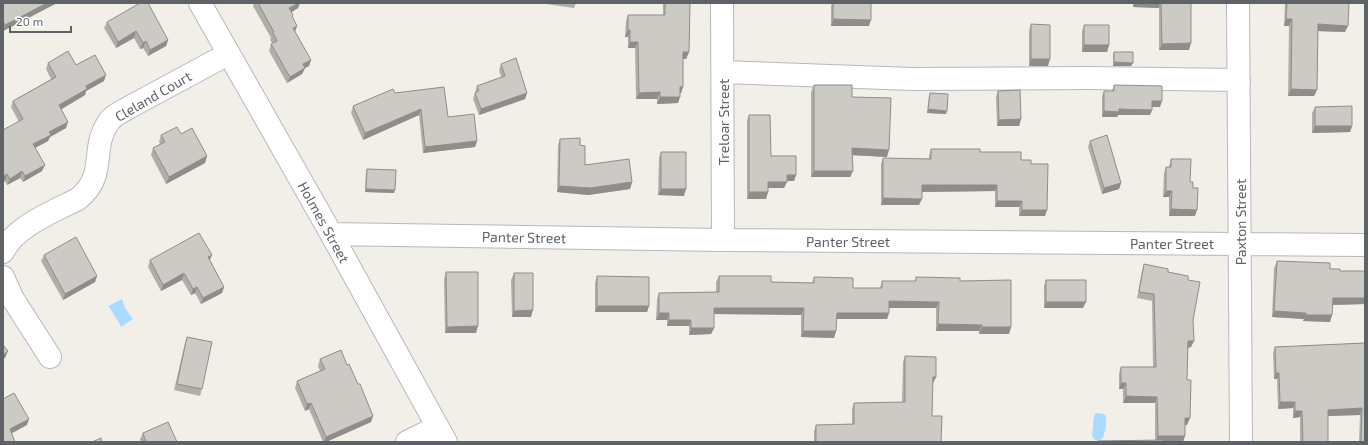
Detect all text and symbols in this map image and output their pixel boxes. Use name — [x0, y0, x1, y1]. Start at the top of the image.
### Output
scale bar — [10, 8, 71, 34]
text: 20 m — [16, 14, 43, 28]
street label: Cleland Court — [112, 67, 194, 125]
street label: Treloar Street — [715, 79, 732, 165]
street label: Holmes Street — [295, 178, 353, 266]
street label: Paxton Street — [1232, 179, 1249, 265]
street label: Panter Street — [482, 228, 566, 246]
street label: Panter Street — [806, 233, 890, 250]
street label: Panter Street — [1130, 235, 1214, 252]

